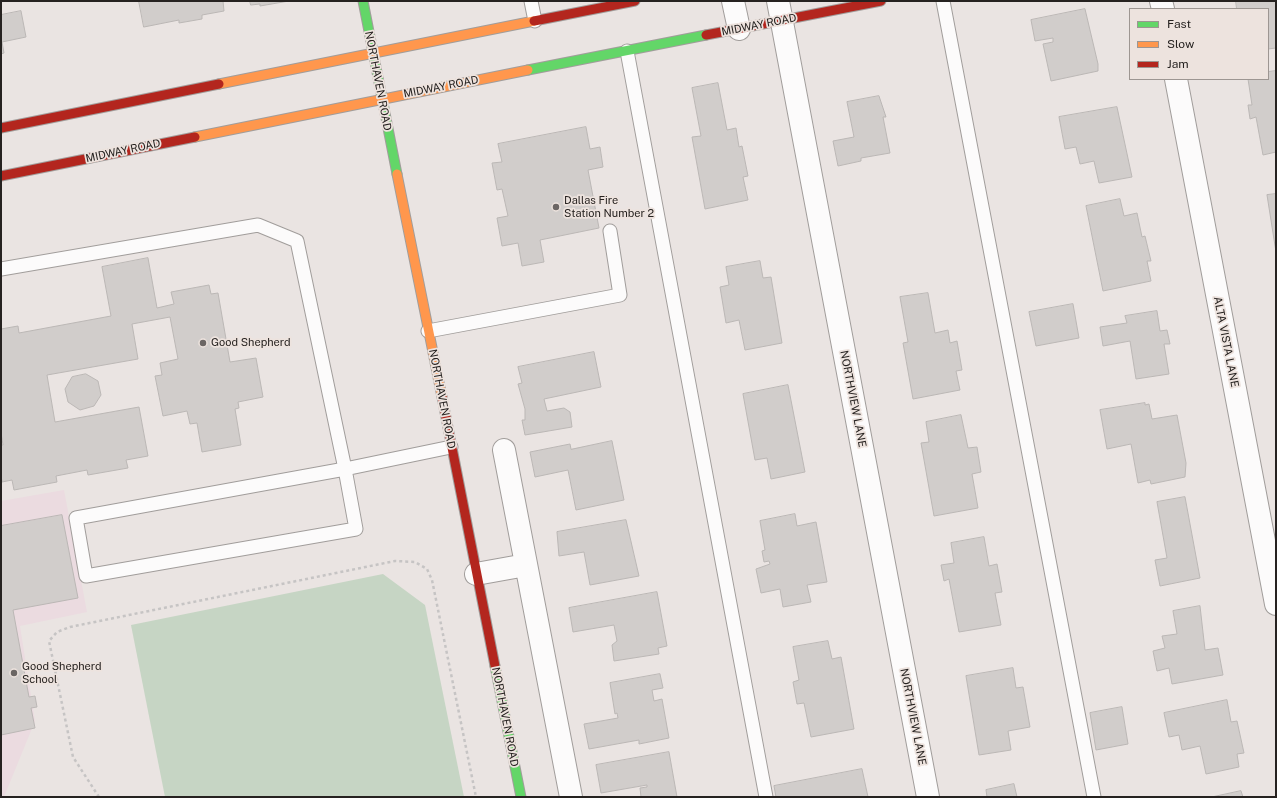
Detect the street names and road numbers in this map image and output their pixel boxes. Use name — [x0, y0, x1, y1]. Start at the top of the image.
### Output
street label: MIDWAY ROAD — [720, 11, 798, 39]
street label: NORTHAVEN ROAD — [362, 30, 394, 132]
street label: MIDWAY ROAD — [402, 73, 480, 101]
street label: MIDWAY ROAD — [84, 137, 162, 165]
street label: ALTA VISTA LANE — [1211, 295, 1241, 389]
street label: NORTHAVEN ROAD — [426, 348, 458, 450]
street label: NORTHVIEW LANE — [837, 349, 869, 449]
street label: NORTHAVEN ROAD — [489, 666, 521, 768]
street label: NORTHVIEW LANE — [897, 667, 929, 767]

